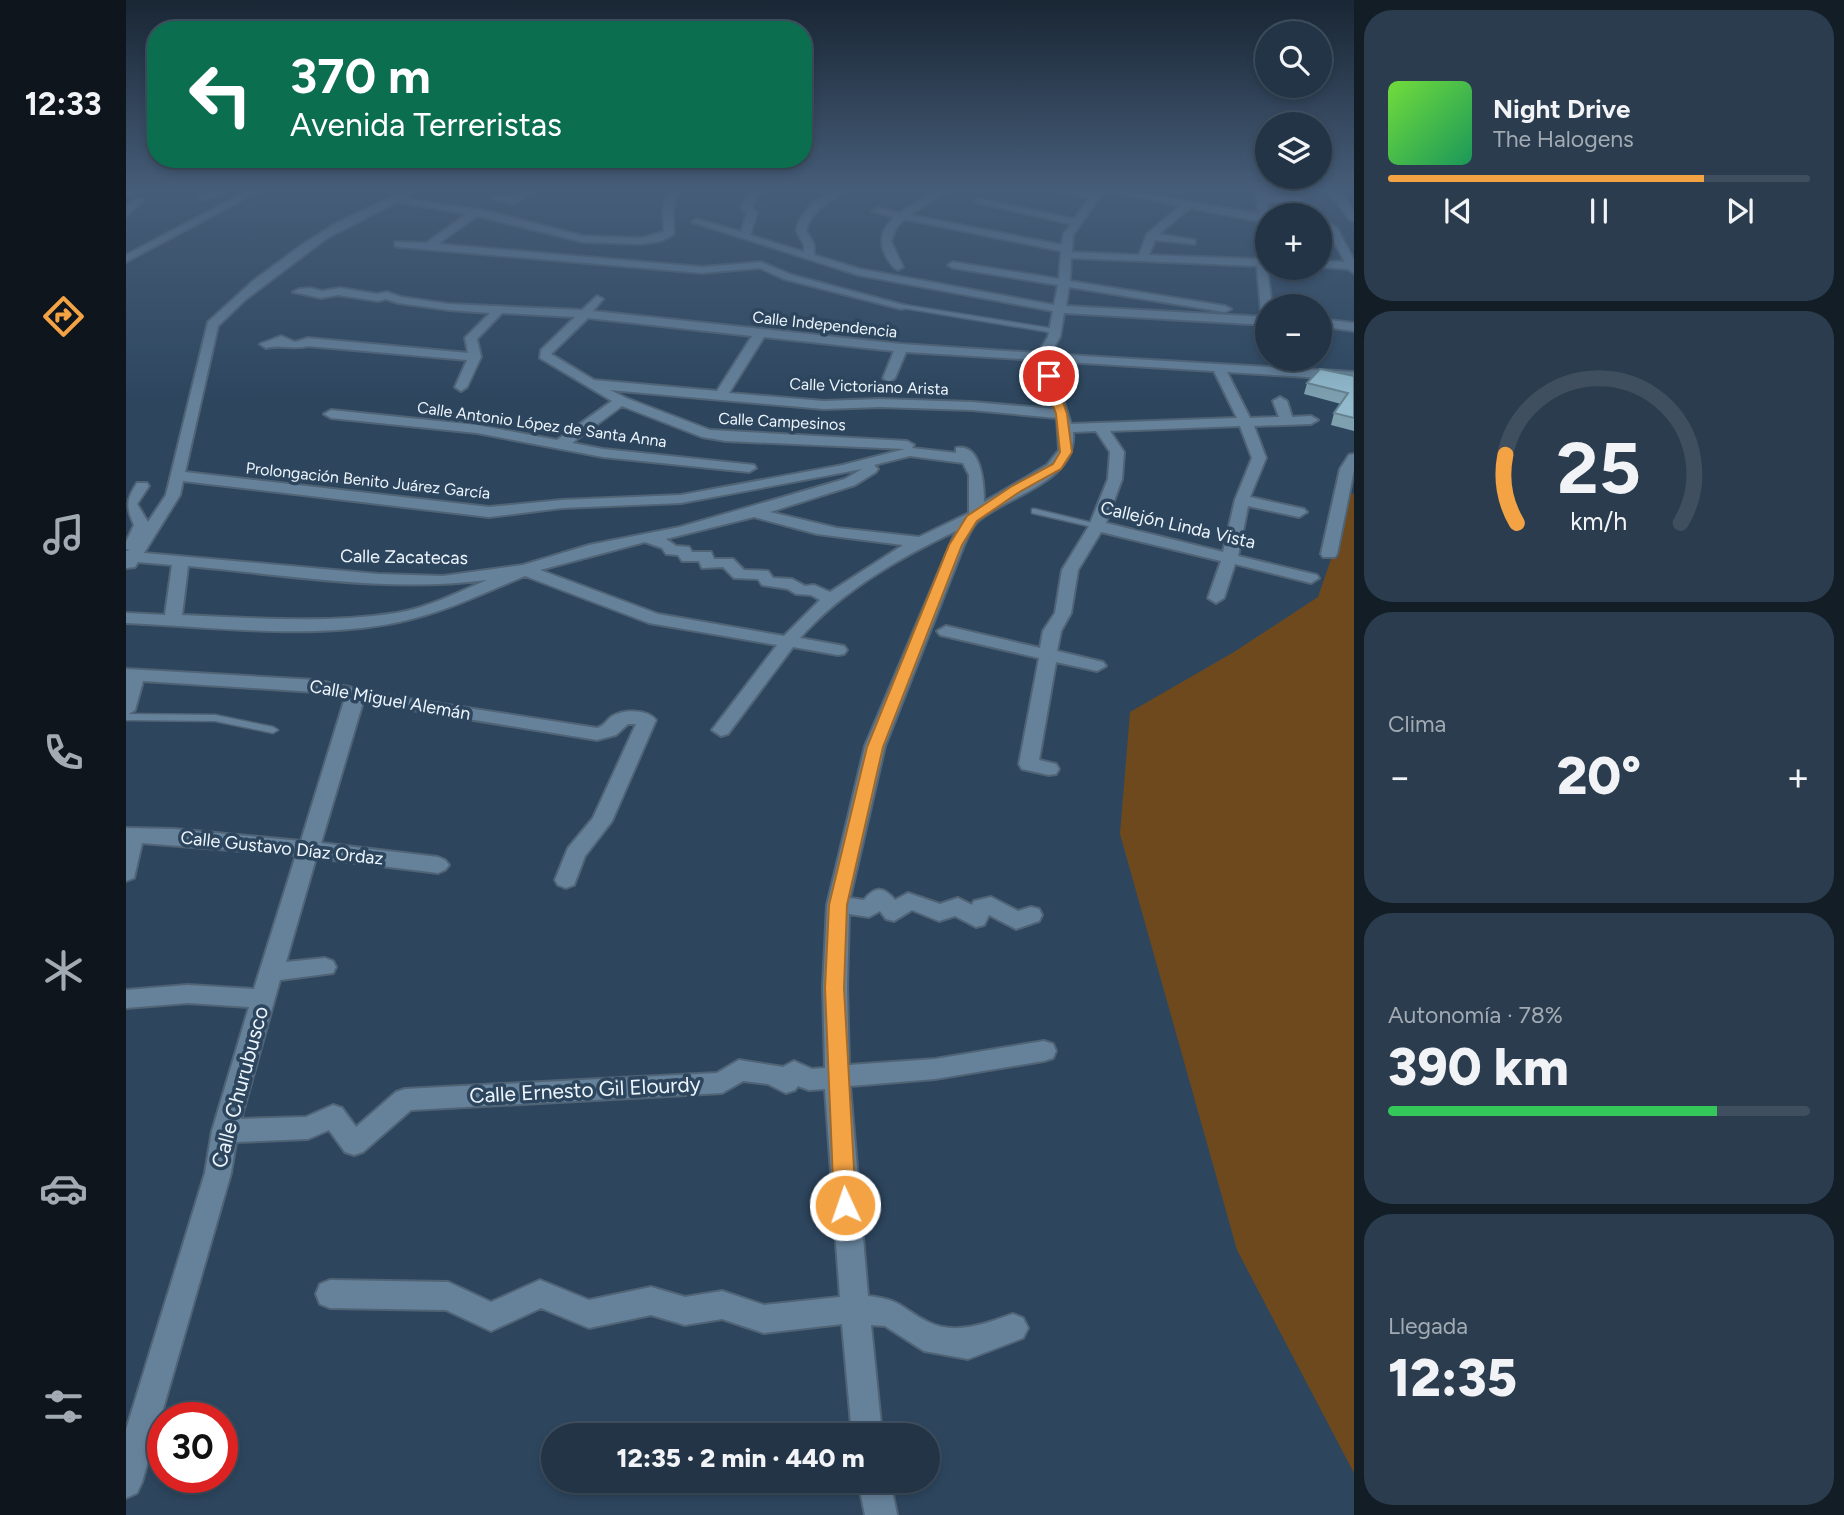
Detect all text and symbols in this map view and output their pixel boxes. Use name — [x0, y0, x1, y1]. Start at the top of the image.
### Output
map controls — [1255, 21, 1332, 371]
button: search — [1255, 21, 1332, 98]
text: 370 m — [290, 46, 431, 105]
icon: left — [175, 49, 266, 140]
text: 12:33 — [24, 85, 102, 123]
text: Night Drive — [1493, 93, 1630, 125]
text: Avenida Terreristas — [290, 106, 562, 144]
button: layers — [1255, 112, 1332, 189]
text: The Halogens — [1493, 125, 1634, 153]
icon: previous — [1439, 192, 1477, 230]
icon: pause — [1580, 192, 1618, 230]
icon: next — [1721, 192, 1759, 230]
button: + — [1255, 203, 1332, 280]
icon: directions — [39, 292, 88, 341]
button: − — [1255, 294, 1332, 371]
street label: Calle Independencia — [752, 307, 898, 342]
pin — [1019, 346, 1079, 406]
icon: arrive — [1030, 357, 1068, 395]
street label: Calle Victoriano Arista — [789, 374, 949, 399]
street label: Calle Antonio López de Santa Anna — [416, 398, 668, 451]
street label: Calle Campesinos — [718, 409, 846, 434]
text: 25 — [1557, 424, 1641, 511]
street label: Prolongación Benito Juárez García — [245, 458, 491, 503]
street label: Callejón Linda Vista — [1098, 496, 1258, 554]
text: km/h — [1570, 505, 1628, 535]
icon: music — [39, 510, 88, 559]
street label: Calle Zacatecas — [340, 545, 468, 569]
street label: Calle Miguel Alemán — [308, 675, 472, 725]
text: Clima — [1388, 710, 1446, 738]
icon: phone — [39, 728, 88, 777]
text: 20° — [1557, 745, 1641, 807]
text: − — [1388, 754, 1412, 800]
text: + — [1786, 754, 1810, 800]
street label: Calle Gustavo Díaz Ordaz — [179, 826, 385, 870]
icon: climate — [39, 946, 88, 995]
text: Autonomía · 78% — [1388, 1001, 1563, 1029]
street label: Calle Churubusco — [206, 1003, 273, 1171]
text: 390 km — [1388, 1036, 1569, 1098]
street label: Calle Ernesto Gil Elourdy — [469, 1071, 701, 1108]
icon: car — [39, 1164, 88, 1213]
position arrow — [808, 1168, 882, 1242]
text: Llegada — [1388, 1312, 1468, 1340]
text: 12:35 — [1388, 1347, 1517, 1409]
icon: filters — [39, 1382, 88, 1431]
speed limit sign: 30 — [147, 1402, 238, 1493]
text: 12:35 · 2 min · 440 m — [616, 1442, 865, 1474]

